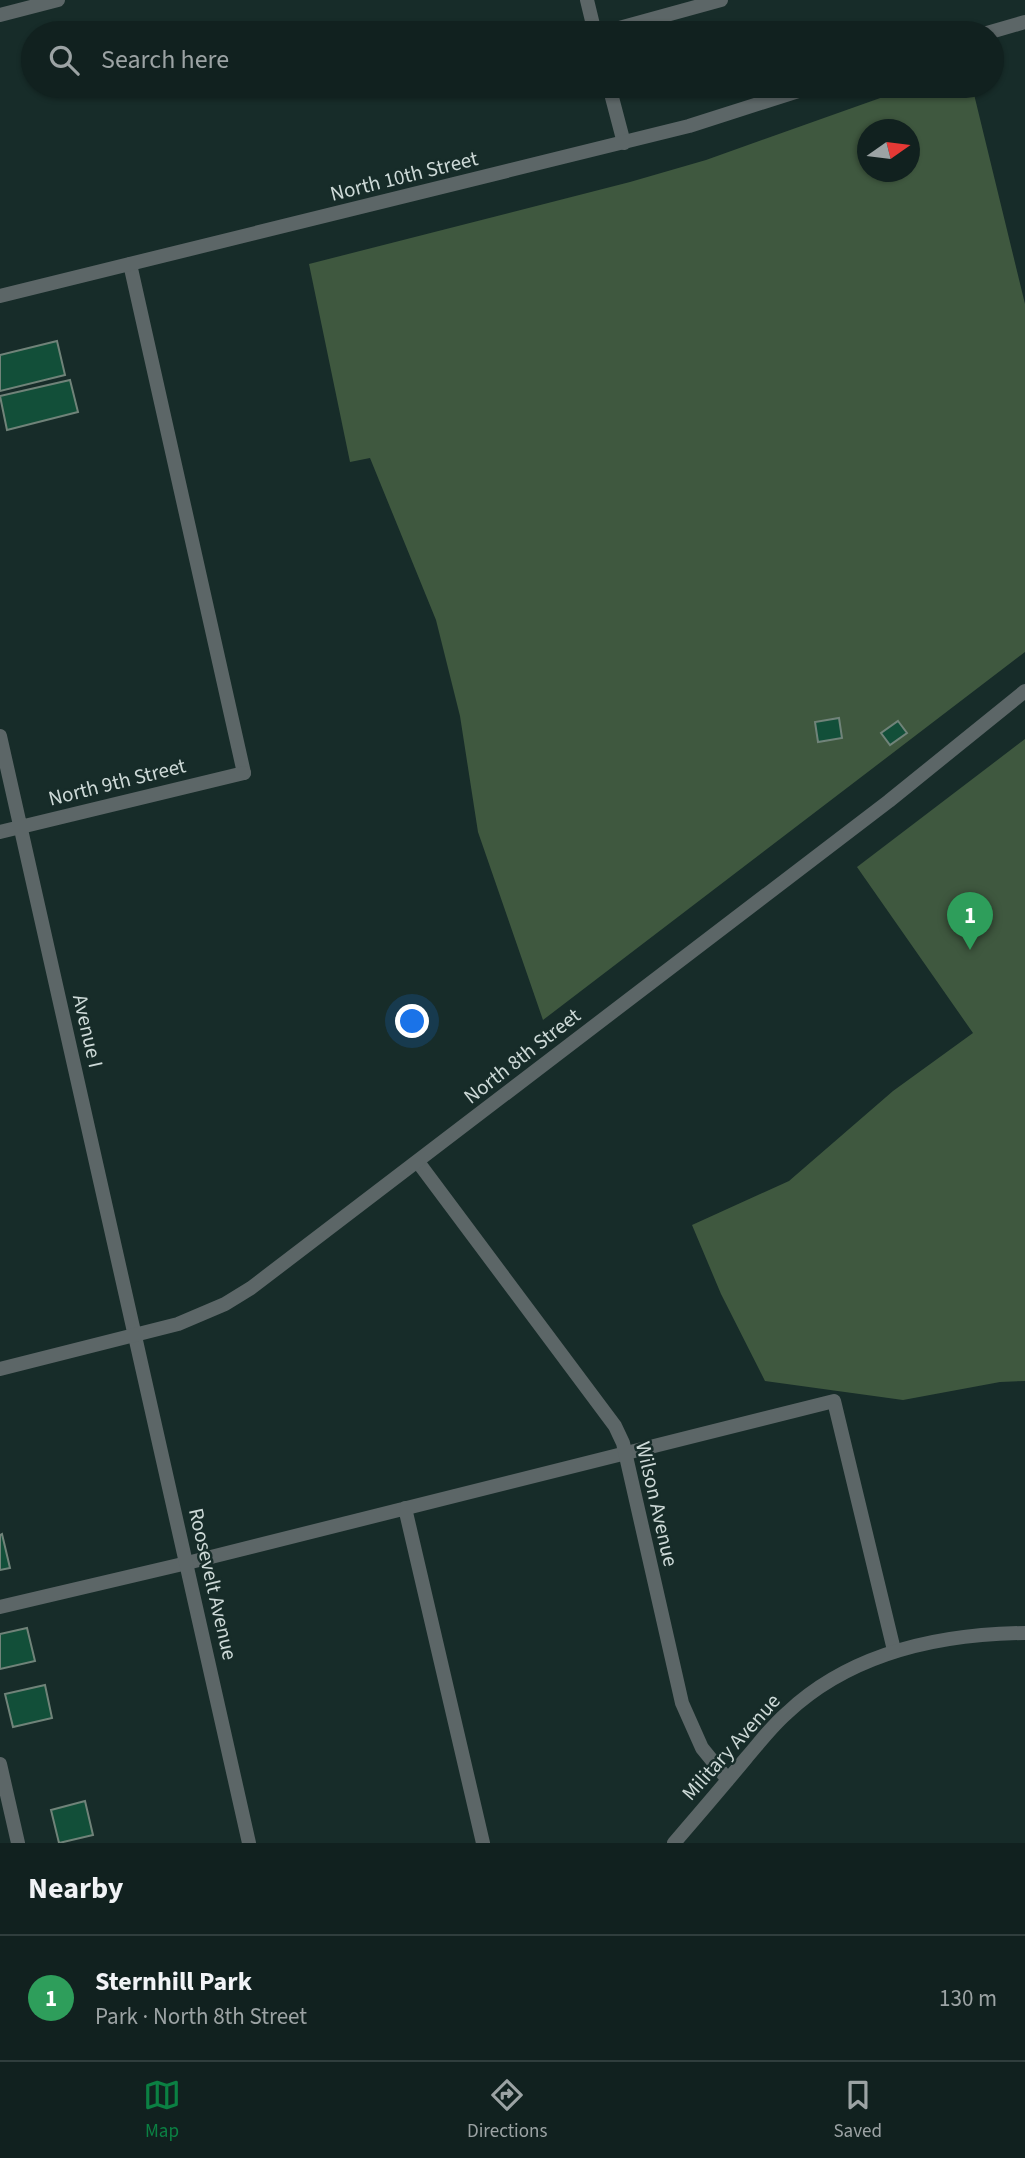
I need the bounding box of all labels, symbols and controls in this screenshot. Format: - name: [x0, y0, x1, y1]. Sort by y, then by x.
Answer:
- search box: [21, 21, 1004, 98]
- icon: search: [45, 41, 83, 79]
- text: Search here: [101, 41, 229, 78]
- north arrow: [857, 119, 920, 182]
- street label: North 10th Street: [327, 143, 481, 209]
- street label: North 9th Street: [45, 750, 189, 814]
- pin: 1: [947, 892, 993, 950]
- street label: Avenue I: [65, 991, 111, 1071]
- street label: North 8th Street: [457, 1001, 587, 1111]
- your location: [395, 1004, 429, 1038]
- street label: Wilson Avenue: [628, 1438, 686, 1570]
- street label: Roosevelt Avenue: [181, 1505, 245, 1663]
- street label: Military Avenue: [675, 1687, 787, 1807]
- text: Nearby: [28, 1867, 123, 1910]
- text: Sternhill Park: [95, 1963, 252, 2000]
- text: 1: [45, 1982, 57, 2015]
- text: 130 m: [939, 1982, 997, 2015]
- text: Park · North 8th Street: [95, 2000, 307, 2033]
- tab: Map: [143, 2076, 181, 2145]
- tab: Directions: [467, 2076, 547, 2145]
- tab: Saved: [833, 2076, 882, 2145]

